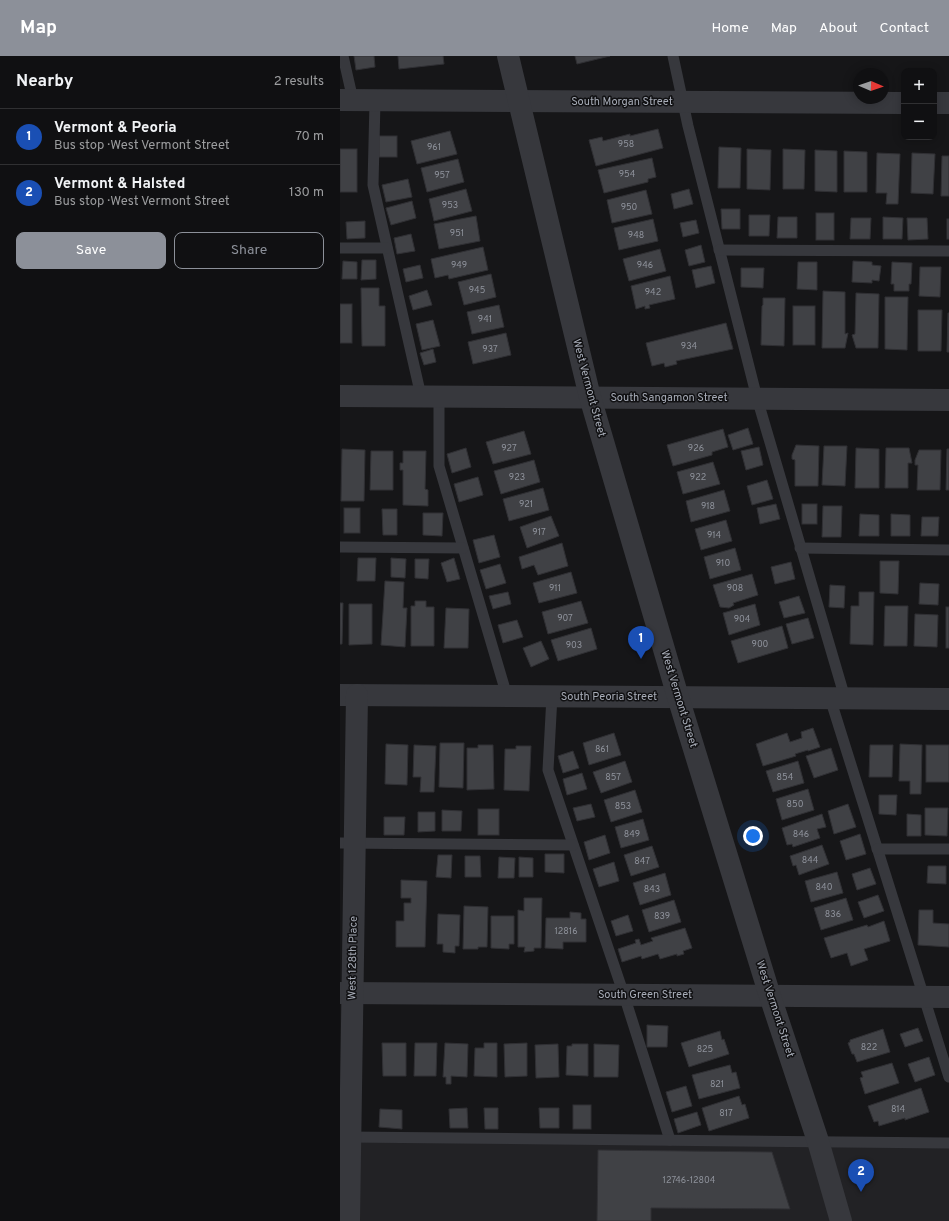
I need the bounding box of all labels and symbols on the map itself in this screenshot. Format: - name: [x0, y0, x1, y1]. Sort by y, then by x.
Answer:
- north arrow: [853, 68, 889, 104]
- street label: South Morgan Street: [571, 95, 673, 109]
- house number: 958: [618, 139, 634, 150]
- house number: 961: [427, 142, 441, 153]
- house number: 954: [619, 169, 636, 180]
- house number: 957: [434, 170, 450, 181]
- house number: 953: [442, 200, 458, 211]
- house number: 950: [621, 202, 638, 213]
- house number: 951: [450, 228, 464, 239]
- house number: 948: [628, 230, 644, 241]
- house number: 949: [451, 260, 467, 271]
- house number: 946: [637, 260, 653, 271]
- house number: 945: [469, 285, 485, 296]
- house number: 942: [645, 287, 661, 298]
- house number: 941: [478, 314, 492, 325]
- street label: West Vermont Street: [569, 337, 609, 439]
- house number: 934: [681, 341, 698, 352]
- house number: 937: [482, 344, 498, 355]
- street label: South Sangamon Street: [610, 391, 728, 405]
- house number: 927: [501, 443, 517, 454]
- house number: 926: [688, 443, 704, 454]
- house number: 923: [509, 472, 525, 483]
- house number: 922: [690, 472, 706, 483]
- house number: 921: [519, 499, 533, 510]
- house number: 918: [701, 501, 715, 512]
- house number: 917: [532, 527, 546, 538]
- house number: 914: [707, 530, 721, 541]
- house number: 910: [716, 558, 730, 569]
- house number: 911: [549, 583, 561, 594]
- house number: 908: [727, 583, 743, 594]
- house number: 907: [557, 613, 573, 624]
- house number: 904: [734, 614, 751, 625]
- pin: 1: [628, 626, 654, 659]
- house number: 900: [752, 639, 769, 650]
- house number: 903: [566, 640, 582, 651]
- street label: West Vermont Street: [658, 649, 700, 749]
- street label: South Peoria Street: [561, 690, 657, 704]
- house number: 861: [595, 744, 609, 755]
- house number: 857: [605, 772, 621, 783]
- house number: 854: [777, 772, 794, 783]
- house number: 850: [787, 799, 804, 810]
- house number: 853: [615, 801, 631, 812]
- your location: [743, 826, 763, 846]
- house number: 849: [624, 829, 640, 840]
- house number: 846: [793, 829, 809, 840]
- house number: 844: [802, 855, 819, 866]
- house number: 847: [634, 856, 650, 867]
- house number: 840: [816, 882, 833, 893]
- house number: 843: [644, 884, 660, 895]
- house number: 836: [825, 909, 841, 920]
- house number: 839: [654, 911, 670, 922]
- street label: West 128th Place: [345, 916, 361, 1000]
- house number: 12816: [554, 926, 578, 937]
- street label: West Vermont Street: [753, 959, 797, 1059]
- street label: South Green Street: [598, 988, 692, 1002]
- house number: 822: [861, 1042, 877, 1053]
- house number: 825: [697, 1044, 713, 1055]
- house number: 821: [710, 1079, 724, 1090]
- house number: 814: [891, 1104, 906, 1115]
- house number: 817: [719, 1108, 733, 1119]
- pin: 2: [848, 1159, 874, 1192]
- house number: 12746-12804: [663, 1175, 716, 1186]

